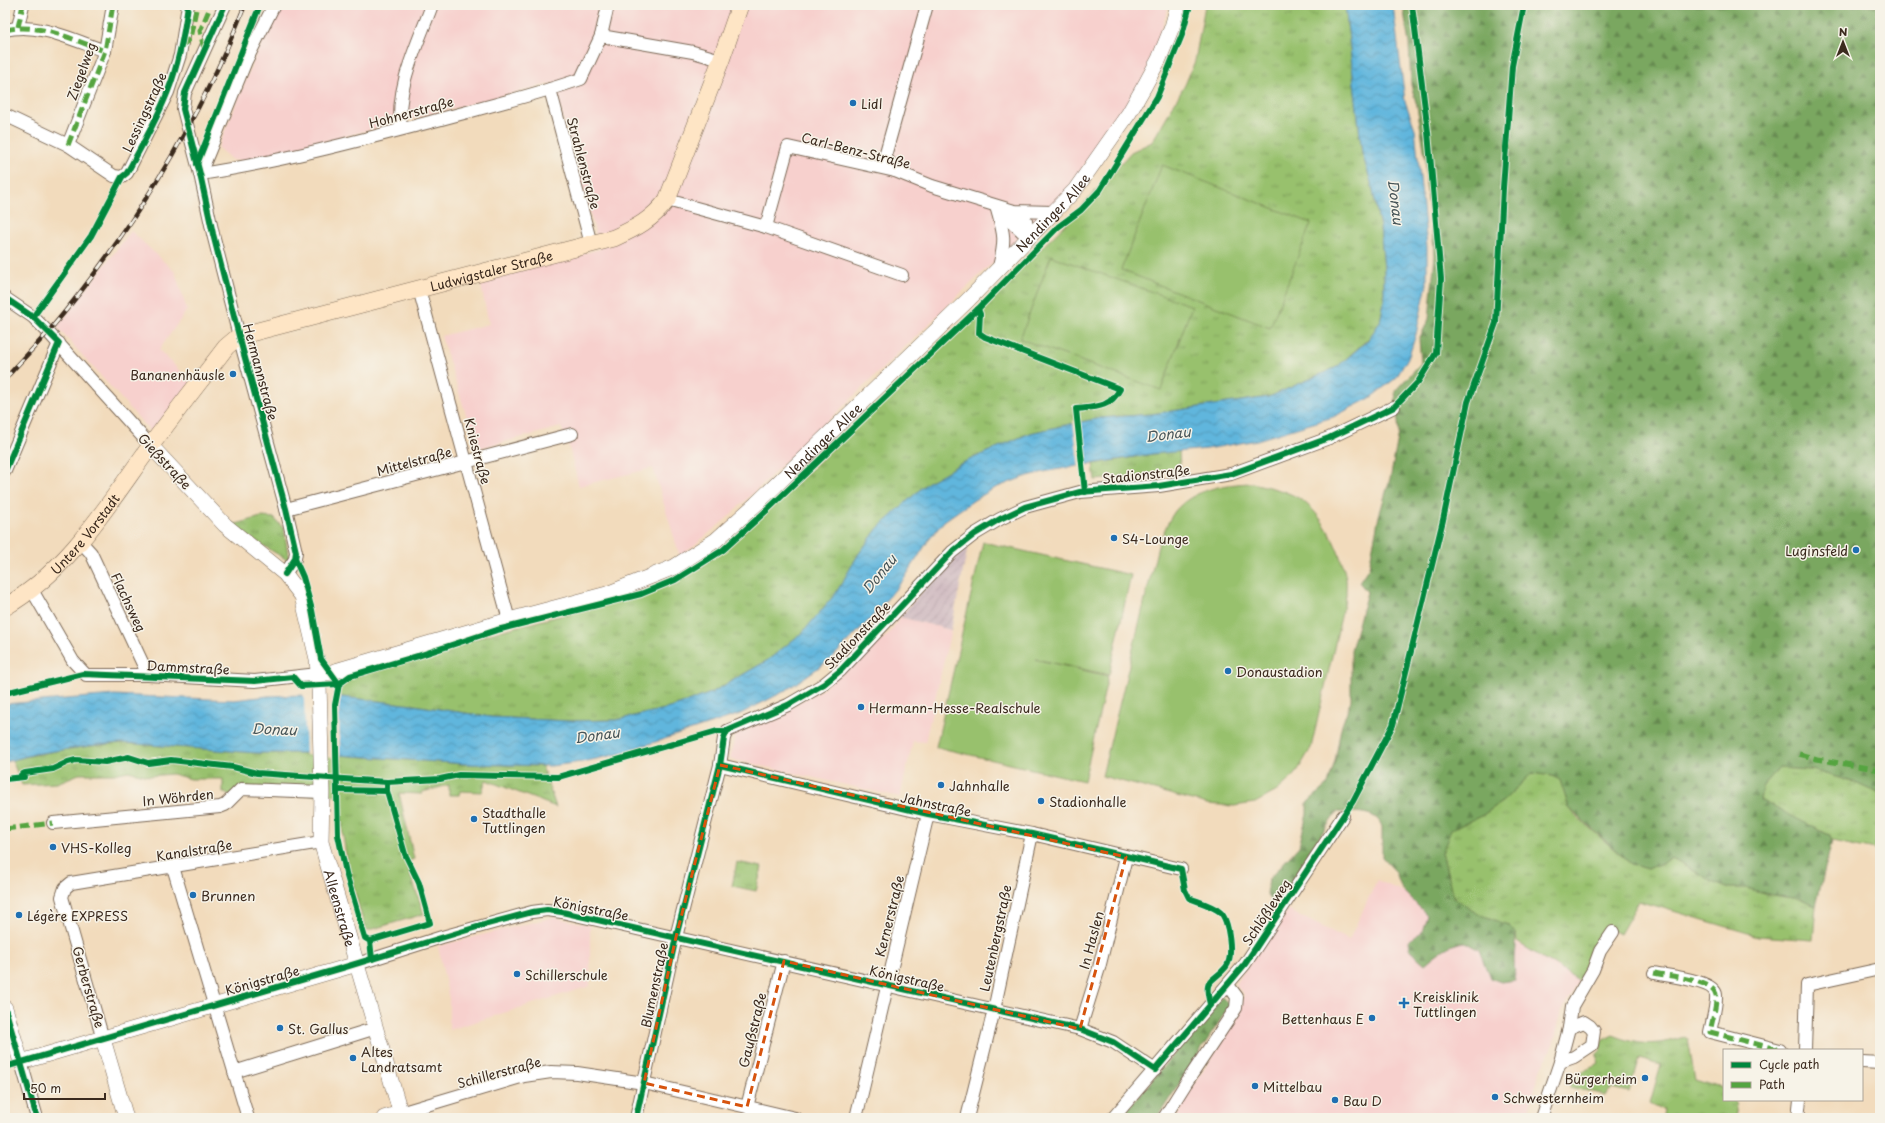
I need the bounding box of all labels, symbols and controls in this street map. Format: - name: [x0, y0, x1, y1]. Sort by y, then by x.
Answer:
- north arrow: [1823, 22, 1863, 62]
- text: N: [1839, 23, 1848, 40]
- street label: Ziegelweg: [62, 39, 100, 103]
- street label: Lessingstraße: [117, 69, 171, 155]
- street label: Hohnerstraße: [367, 92, 455, 132]
- place label: Lidl: [861, 94, 882, 113]
- marker: Lidl: [848, 98, 858, 108]
- street label: Strahlenstraße: [563, 115, 605, 211]
- street label: Carl-Benz-Straße: [799, 127, 913, 173]
- street label: Nendinger Allee: [1011, 169, 1094, 256]
- water label: Donau: [1383, 178, 1409, 227]
- street label: Ludwigstaler Straße: [428, 245, 555, 295]
- street label: Hermannstraße: [239, 321, 283, 423]
- place label: Bananenhäusle: [130, 365, 225, 384]
- marker: Bananenhäusle: [228, 369, 238, 379]
- street label: Nendinger Allee: [779, 398, 865, 482]
- street label: Kniestraße: [460, 416, 496, 486]
- water label: Donau: [1144, 421, 1193, 447]
- street label: Gießstraße: [134, 429, 196, 493]
- street label: Mittelstraße: [374, 442, 454, 480]
- street label: Stadionstraße: [1101, 460, 1191, 488]
- street label: Untere Vorstadt: [46, 489, 123, 578]
- place label: S4-Lounge: [1122, 529, 1189, 548]
- marker: S4-Lounge: [1109, 533, 1119, 543]
- place label: Luginsfeld: [1785, 541, 1848, 560]
- marker: Luginsfeld: [1851, 545, 1861, 555]
- water label: Donau: [857, 549, 902, 598]
- street label: Flachsweg: [107, 569, 151, 635]
- street label: Stadionstraße: [820, 597, 895, 673]
- street label: Dammstraße: [146, 655, 230, 679]
- place label: Donaustadion: [1236, 662, 1323, 681]
- marker: Donaustadion: [1223, 666, 1233, 676]
- place label: Hermann-Hesse-Realschule: [869, 698, 1041, 717]
- marker: Hermann-Hesse-Realschule: [856, 702, 866, 712]
- water label: Donau: [251, 718, 298, 740]
- water label: Donau: [573, 721, 622, 749]
- place label: Jahnhalle: [949, 776, 1010, 795]
- marker: Jahnhalle: [936, 780, 946, 790]
- street label: In Wöhrden: [141, 784, 215, 810]
- street label: Jahnstraße: [899, 787, 973, 821]
- place label: Stadionhalle: [1049, 792, 1127, 811]
- marker: Stadionhalle: [1036, 796, 1046, 806]
- place label: Stadthalle Tuttlingen: [482, 803, 546, 837]
- marker: Stadthalle Tuttlingen: [469, 814, 479, 824]
- street label: Kanalstraße: [155, 835, 233, 865]
- place label: VHS-Kolleg: [61, 838, 131, 857]
- marker: VHS-Kolleg: [48, 842, 58, 852]
- street label: Alleenstraße: [320, 867, 361, 949]
- street label: Kernerstraße: [870, 873, 908, 959]
- street label: Schlößleweg: [1237, 875, 1295, 949]
- street label: Leutenbergstraße: [974, 883, 1016, 993]
- place label: Brunnen: [201, 886, 255, 905]
- marker: Brunnen: [188, 890, 198, 900]
- street label: Königstraße: [552, 891, 630, 925]
- place label: Légère EXPRESS: [27, 906, 128, 925]
- street label: In Haslen: [1074, 909, 1108, 971]
- marker: Légère EXPRESS: [14, 910, 24, 920]
- street label: Blumenstraße: [636, 941, 672, 1029]
- street label: Gerberstraße: [68, 944, 110, 1030]
- street label: Königstraße: [223, 960, 301, 1000]
- street label: Königstraße: [868, 960, 946, 996]
- place label: Schillerschule: [525, 965, 608, 984]
- marker: Schillerschule: [512, 969, 522, 979]
- place label: Kreisklinik Tuttlingen: [1413, 987, 1479, 1021]
- street label: Gaußstraße: [734, 990, 771, 1069]
- marker: Kreisklinik Tuttlingen: [1398, 997, 1410, 1009]
- place label: Bettenhaus E: [1282, 1009, 1364, 1028]
- marker: Bettenhaus E: [1367, 1013, 1377, 1023]
- place label: St. Gallus: [288, 1019, 348, 1038]
- marker: St. Gallus: [275, 1023, 285, 1033]
- place label: Altes Landratsamt: [361, 1042, 442, 1076]
- legend: [1723, 1049, 1863, 1101]
- street label: Schillerstraße: [455, 1052, 543, 1092]
- marker: Altes Landratsamt: [348, 1053, 358, 1063]
- text: Cycle path: [1759, 1055, 1820, 1073]
- place label: Bürgerheim: [1565, 1069, 1637, 1088]
- marker: Bürgerheim: [1640, 1073, 1650, 1083]
- scale bar: [24, 1075, 105, 1101]
- text: Path: [1759, 1075, 1785, 1093]
- place label: Mittelbau: [1263, 1077, 1322, 1096]
- text: 50 m: [30, 1079, 61, 1097]
- marker: Mittelbau: [1250, 1081, 1260, 1091]
- place label: Schwesternheim: [1503, 1088, 1604, 1107]
- place label: Bau D: [1343, 1091, 1382, 1110]
- marker: Schwesternheim: [1490, 1092, 1500, 1102]
- marker: Bau D: [1330, 1095, 1340, 1105]

